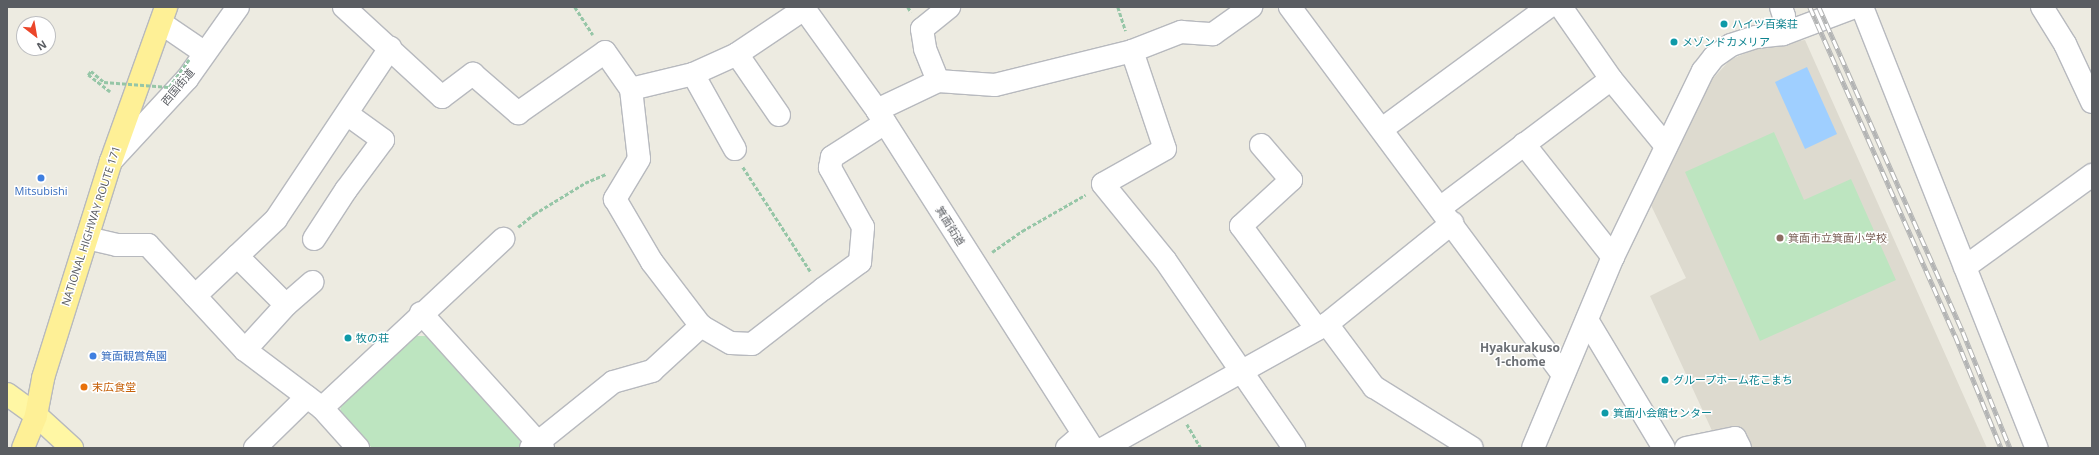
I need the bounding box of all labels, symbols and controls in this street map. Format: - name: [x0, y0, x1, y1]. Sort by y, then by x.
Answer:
- north arrow: [16, 16, 56, 56]
- place label: ハイツ百楽荘: [1732, 17, 1798, 31]
- marker: ハイツ百楽荘: [1719, 19, 1729, 29]
- place label: メゾンドカメリア: [1682, 35, 1770, 49]
- text: N: [34, 37, 50, 55]
- marker: メゾンドカメリア: [1669, 37, 1679, 47]
- street label: 西国街道: [159, 66, 197, 108]
- street label: NATIONAL HIGHWAY ROUTE 171: [59, 144, 123, 308]
- marker: Mitsubishi: [36, 173, 46, 183]
- place label: Mitsubishi: [15, 184, 67, 198]
- street label: 箕面街道: [933, 204, 967, 248]
- place label: 箕面市立箕面小学校: [1788, 231, 1887, 245]
- marker: 箕面市立箕面小学校: [1775, 233, 1785, 243]
- place label: 牧の荘: [356, 331, 389, 345]
- marker: 牧の荘: [343, 333, 353, 343]
- district label: Hyakurakuso 1-chome: [1480, 341, 1560, 369]
- place label: 箕面観賞魚園: [101, 349, 167, 363]
- marker: 箕面観賞魚園: [88, 351, 98, 361]
- place label: グループホーム花こまち: [1673, 373, 1794, 387]
- marker: グループホーム花こまち: [1660, 375, 1670, 385]
- place label: 末広食堂: [92, 380, 136, 394]
- marker: 末広食堂: [79, 382, 89, 392]
- place label: 箕面小会館センター: [1613, 406, 1712, 420]
- marker: 箕面小会館センター: [1600, 408, 1610, 418]

